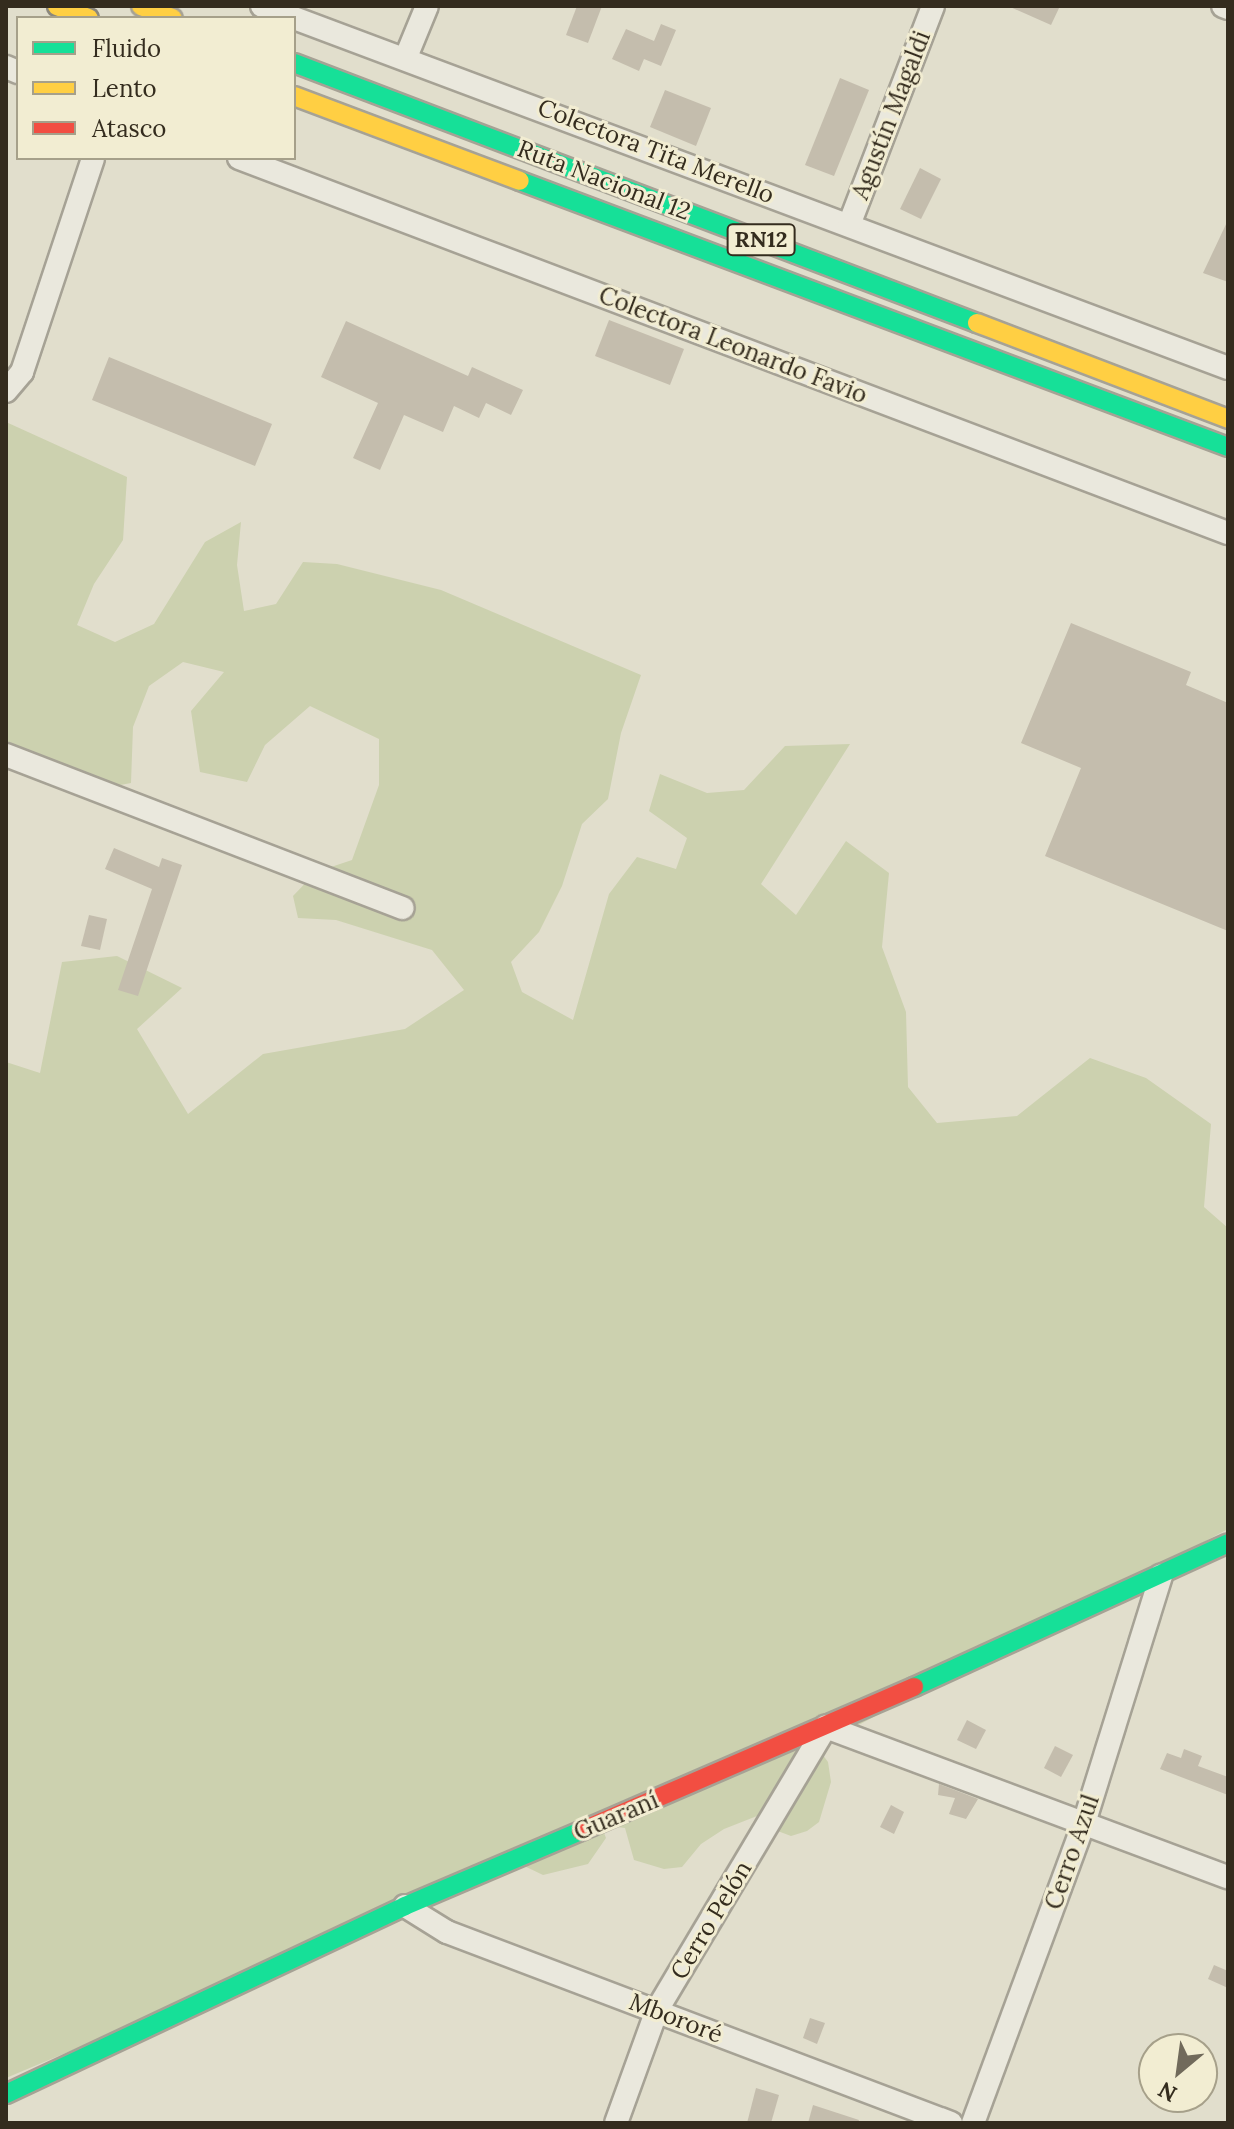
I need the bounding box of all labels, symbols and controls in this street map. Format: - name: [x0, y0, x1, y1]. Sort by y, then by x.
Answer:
- legend: [16, 16, 296, 160]
- street label: Agustín Magaldi: [846, 27, 936, 203]
- text: Fluido: [92, 33, 161, 64]
- text: Lento: [92, 73, 157, 104]
- street label: Colectora Tita Merello: [534, 93, 778, 209]
- text: Atasco: [92, 113, 166, 144]
- street label: Ruta Nacional 12: [513, 134, 695, 226]
- road number: RN12: [725, 222, 797, 258]
- street label: Colectora Leonardo Favio: [595, 280, 871, 410]
- street label: Guaraní: [569, 1785, 663, 1847]
- street label: Cerro Azul: [1039, 1791, 1105, 1913]
- street label: Cerro Pelón: [664, 1855, 758, 1985]
- street label: Mbororé: [625, 1987, 727, 2049]
- north arrow: [1138, 2033, 1218, 2113]
- text: N: [1153, 2076, 1182, 2109]

